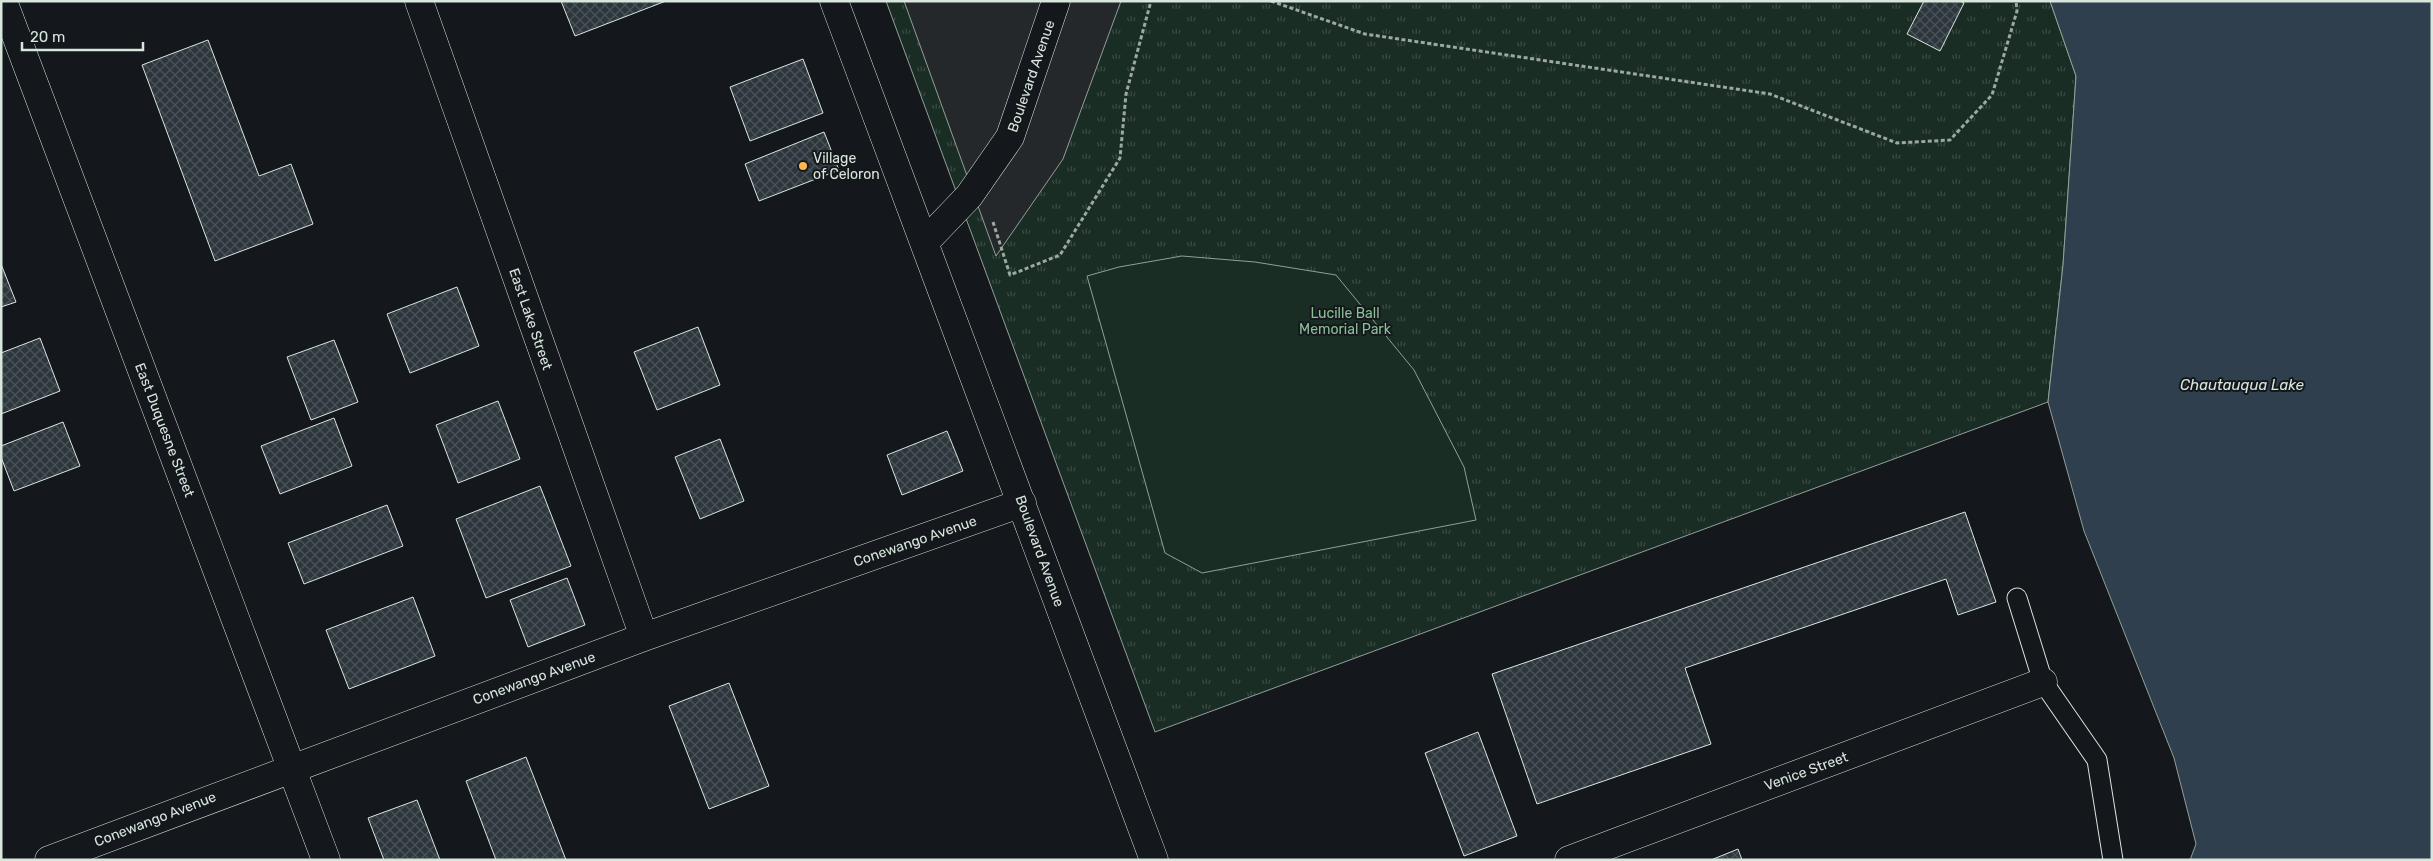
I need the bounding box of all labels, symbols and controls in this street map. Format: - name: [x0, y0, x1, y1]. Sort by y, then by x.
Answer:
- street label: Boulevard Avenue: [1004, 18, 1059, 135]
- scale bar: [22, 20, 144, 52]
- text: 20 m: [30, 28, 65, 46]
- place label: Village of Celoron: [813, 150, 880, 183]
- marker: Village of Celoron: [797, 160, 809, 172]
- street label: East Lake Street: [505, 266, 556, 373]
- park label: Lucille Ball Memorial Park: [1299, 305, 1392, 338]
- street label: East Duquesne Street: [131, 361, 198, 500]
- water label: Chautauqua Lake: [2180, 376, 2305, 394]
- street label: Boulevard Avenue: [1011, 493, 1068, 609]
- street label: Conewango Avenue: [851, 512, 979, 571]
- street label: Conewango Avenue: [471, 648, 598, 709]
- street label: Venice Street: [1762, 748, 1851, 794]
- street label: Conewango Avenue: [92, 788, 219, 851]

